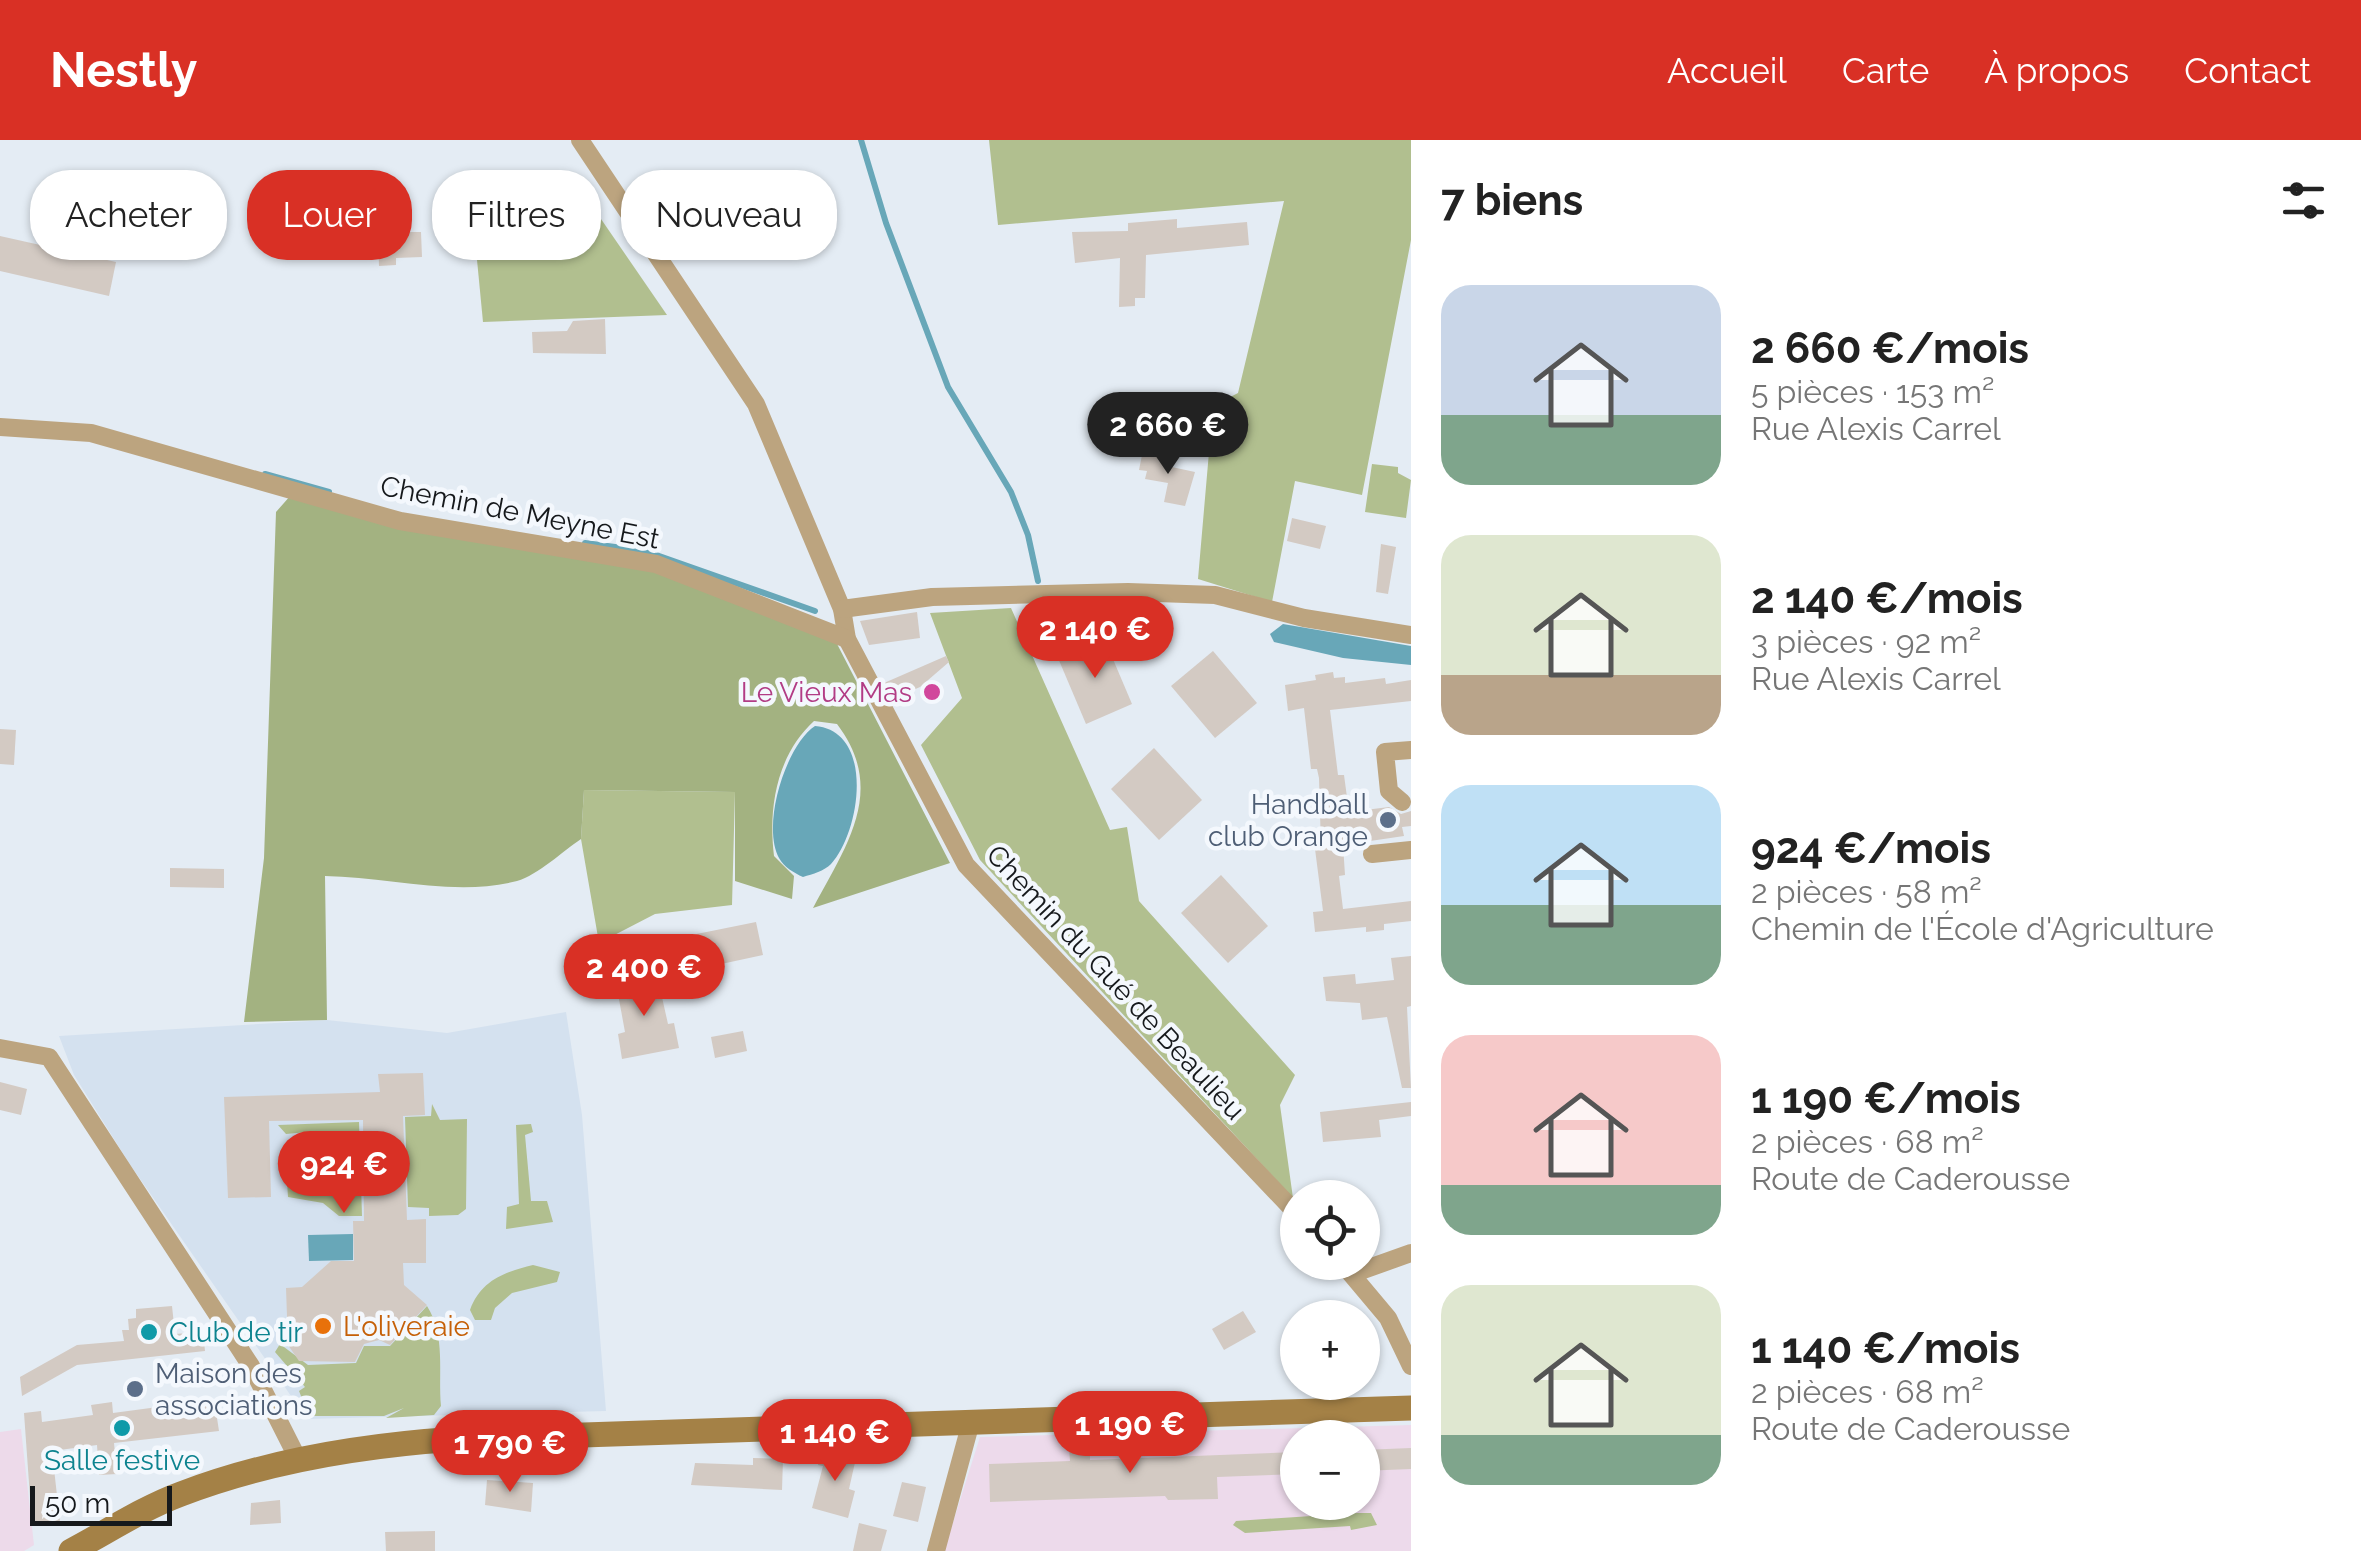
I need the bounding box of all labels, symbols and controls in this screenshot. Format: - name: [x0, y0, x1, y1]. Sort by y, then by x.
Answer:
- text: Nestly: [50, 42, 197, 98]
- text: Accueil: [1667, 50, 1787, 91]
- text: Carte: [1842, 50, 1929, 91]
- text: À propos: [1984, 50, 2129, 91]
- text: Contact: [2184, 50, 2311, 91]
- chip: Acheter: [30, 170, 227, 260]
- chip: Louer: [247, 170, 412, 260]
- chip: Filtres: [432, 170, 601, 260]
- chip: Nouveau: [621, 170, 837, 260]
- icon: filters: [2276, 173, 2331, 228]
- text: 7 biens: [1441, 176, 1583, 225]
- text: 2 660 €/mois: [1751, 324, 2029, 373]
- icon: home: [1521, 325, 1641, 445]
- text: 5 pièces · 153 m²: [1751, 373, 1994, 410]
- pin: 2 660 €: [1076, 392, 1260, 477]
- text: 2 660 €: [1109, 406, 1227, 443]
- text: Rue Alexis Carrel: [1751, 410, 2001, 447]
- street label: Chemin de Meyne Est: [378, 469, 663, 556]
- text: 2 140 €/mois: [1751, 574, 2023, 623]
- icon: home: [1521, 575, 1641, 695]
- pin: 2 140 €: [1003, 596, 1187, 681]
- text: 2 140 €: [1039, 610, 1151, 647]
- text: 3 pièces · 92 m²: [1751, 623, 1981, 660]
- text: Rue Alexis Carrel: [1751, 660, 2001, 697]
- place label: Le Vieux Mas: [741, 676, 912, 709]
- marker: Le Vieux Mas: [921, 681, 943, 703]
- place label: Handball club Orange: [1208, 788, 1368, 853]
- marker: Handball club Orange: [1377, 809, 1399, 831]
- text: 924 €/mois: [1751, 824, 1991, 873]
- icon: home: [1521, 825, 1641, 945]
- street label: Chemin du Gué de Beaulieu: [980, 838, 1252, 1127]
- text: 2 pièces · 58 m²: [1751, 873, 1982, 910]
- text: Chemin de l'École d'Agriculture: [1751, 910, 2214, 947]
- pin: 2 400 €: [552, 934, 736, 1019]
- text: 2 400 €: [586, 948, 702, 985]
- text: 1 190 €/mois: [1751, 1074, 2021, 1123]
- icon: home: [1521, 1075, 1641, 1195]
- text: 2 pièces · 68 m²: [1751, 1123, 1984, 1160]
- pin: 924 €: [274, 1131, 414, 1216]
- text: 924 €: [300, 1145, 388, 1182]
- text: Route de Caderousse: [1751, 1160, 2070, 1197]
- map controls: [1280, 1180, 1380, 1520]
- button: locate: [1280, 1180, 1380, 1280]
- button: +: [1280, 1300, 1380, 1400]
- place label: L'oliveraie: [343, 1310, 470, 1343]
- marker: L'oliveraie: [312, 1315, 334, 1337]
- place label: Club de tir: [169, 1316, 303, 1349]
- marker: Club de tir: [138, 1321, 160, 1343]
- text: 1 140 €/mois: [1751, 1324, 2020, 1373]
- icon: home: [1521, 1325, 1641, 1445]
- place label: Maison des associations: [155, 1357, 313, 1422]
- text: 2 pièces · 68 m²: [1751, 1373, 1984, 1410]
- marker: Maison des associations: [124, 1378, 146, 1400]
- pin: 1 190 €: [1038, 1391, 1222, 1476]
- pin: 1 140 €: [743, 1399, 927, 1484]
- text: 1 190 €: [1074, 1405, 1186, 1442]
- pin: 1 790 €: [418, 1410, 602, 1495]
- text: Route de Caderousse: [1751, 1410, 2070, 1447]
- text: 1 140 €: [780, 1413, 890, 1450]
- marker: Salle festive: [111, 1417, 133, 1439]
- button: −: [1280, 1420, 1380, 1520]
- text: 1 790 €: [453, 1424, 567, 1461]
- place label: Salle festive: [44, 1444, 200, 1477]
- scale bar: [30, 1481, 172, 1526]
- text: 50 m: [45, 1487, 110, 1520]

